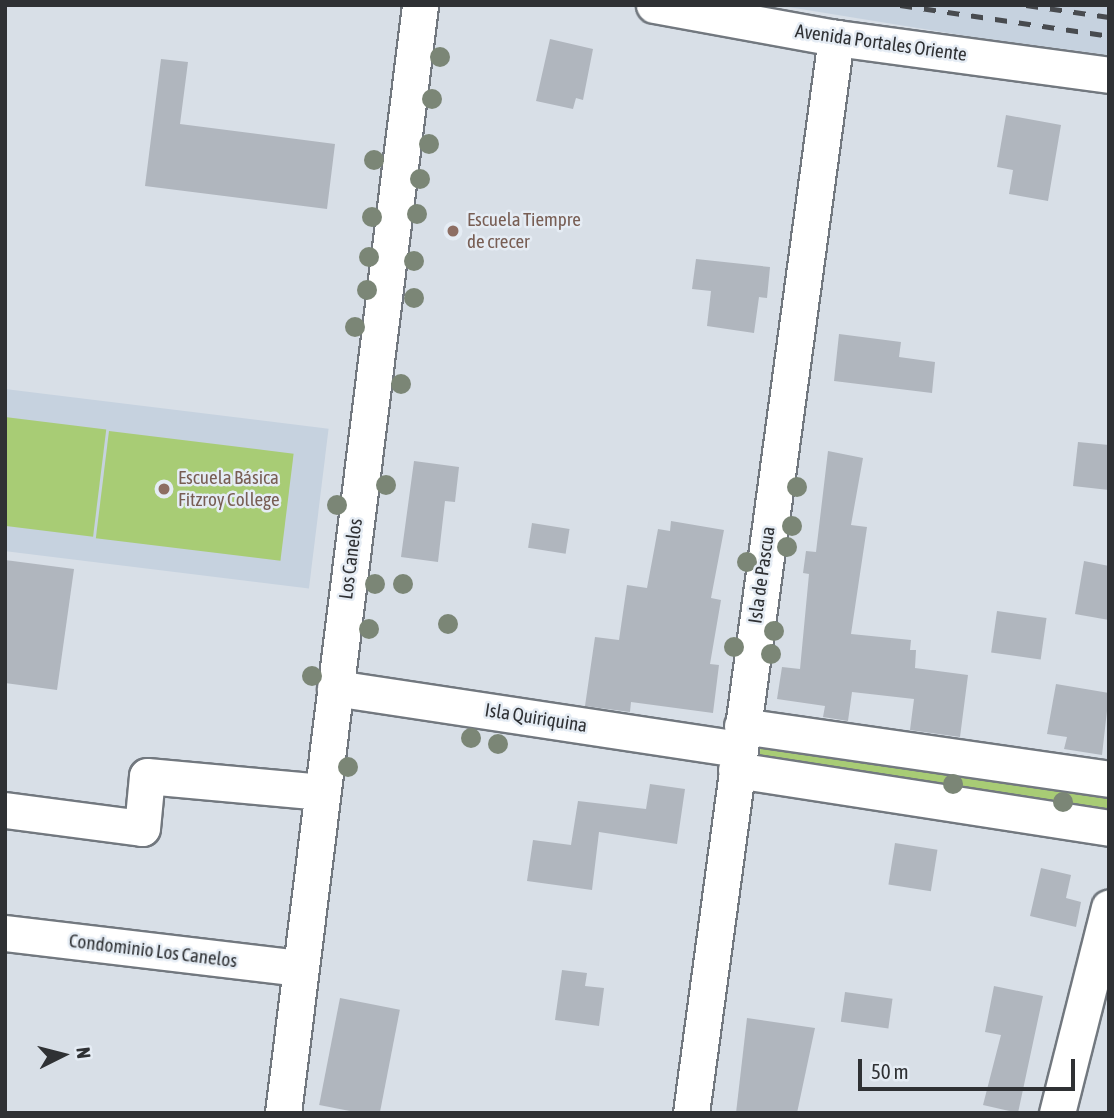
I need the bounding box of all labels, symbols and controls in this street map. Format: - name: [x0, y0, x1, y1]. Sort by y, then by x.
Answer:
- street label: Avenida Portales Oriente: [794, 20, 968, 66]
- place label: Escuela Tiempre de crecer: [467, 209, 581, 253]
- marker: Escuela Tiempre de crecer: [445, 223, 461, 239]
- place label: Escuela Básica Fitzroy College: [178, 467, 280, 511]
- marker: Escuela Básica Fitzroy College: [156, 481, 172, 497]
- street label: Los Canelos: [335, 517, 367, 601]
- street label: Isla de Pascua: [744, 525, 780, 625]
- street label: Isla Quiriquina: [483, 699, 589, 737]
- street label: Condominio Los Canelos: [68, 929, 238, 973]
- north arrow: [28, 1020, 98, 1090]
- scale bar: [862, 1044, 1079, 1088]
- text: N: [72, 1046, 95, 1060]
- text: 50 m: [871, 1059, 909, 1083]

